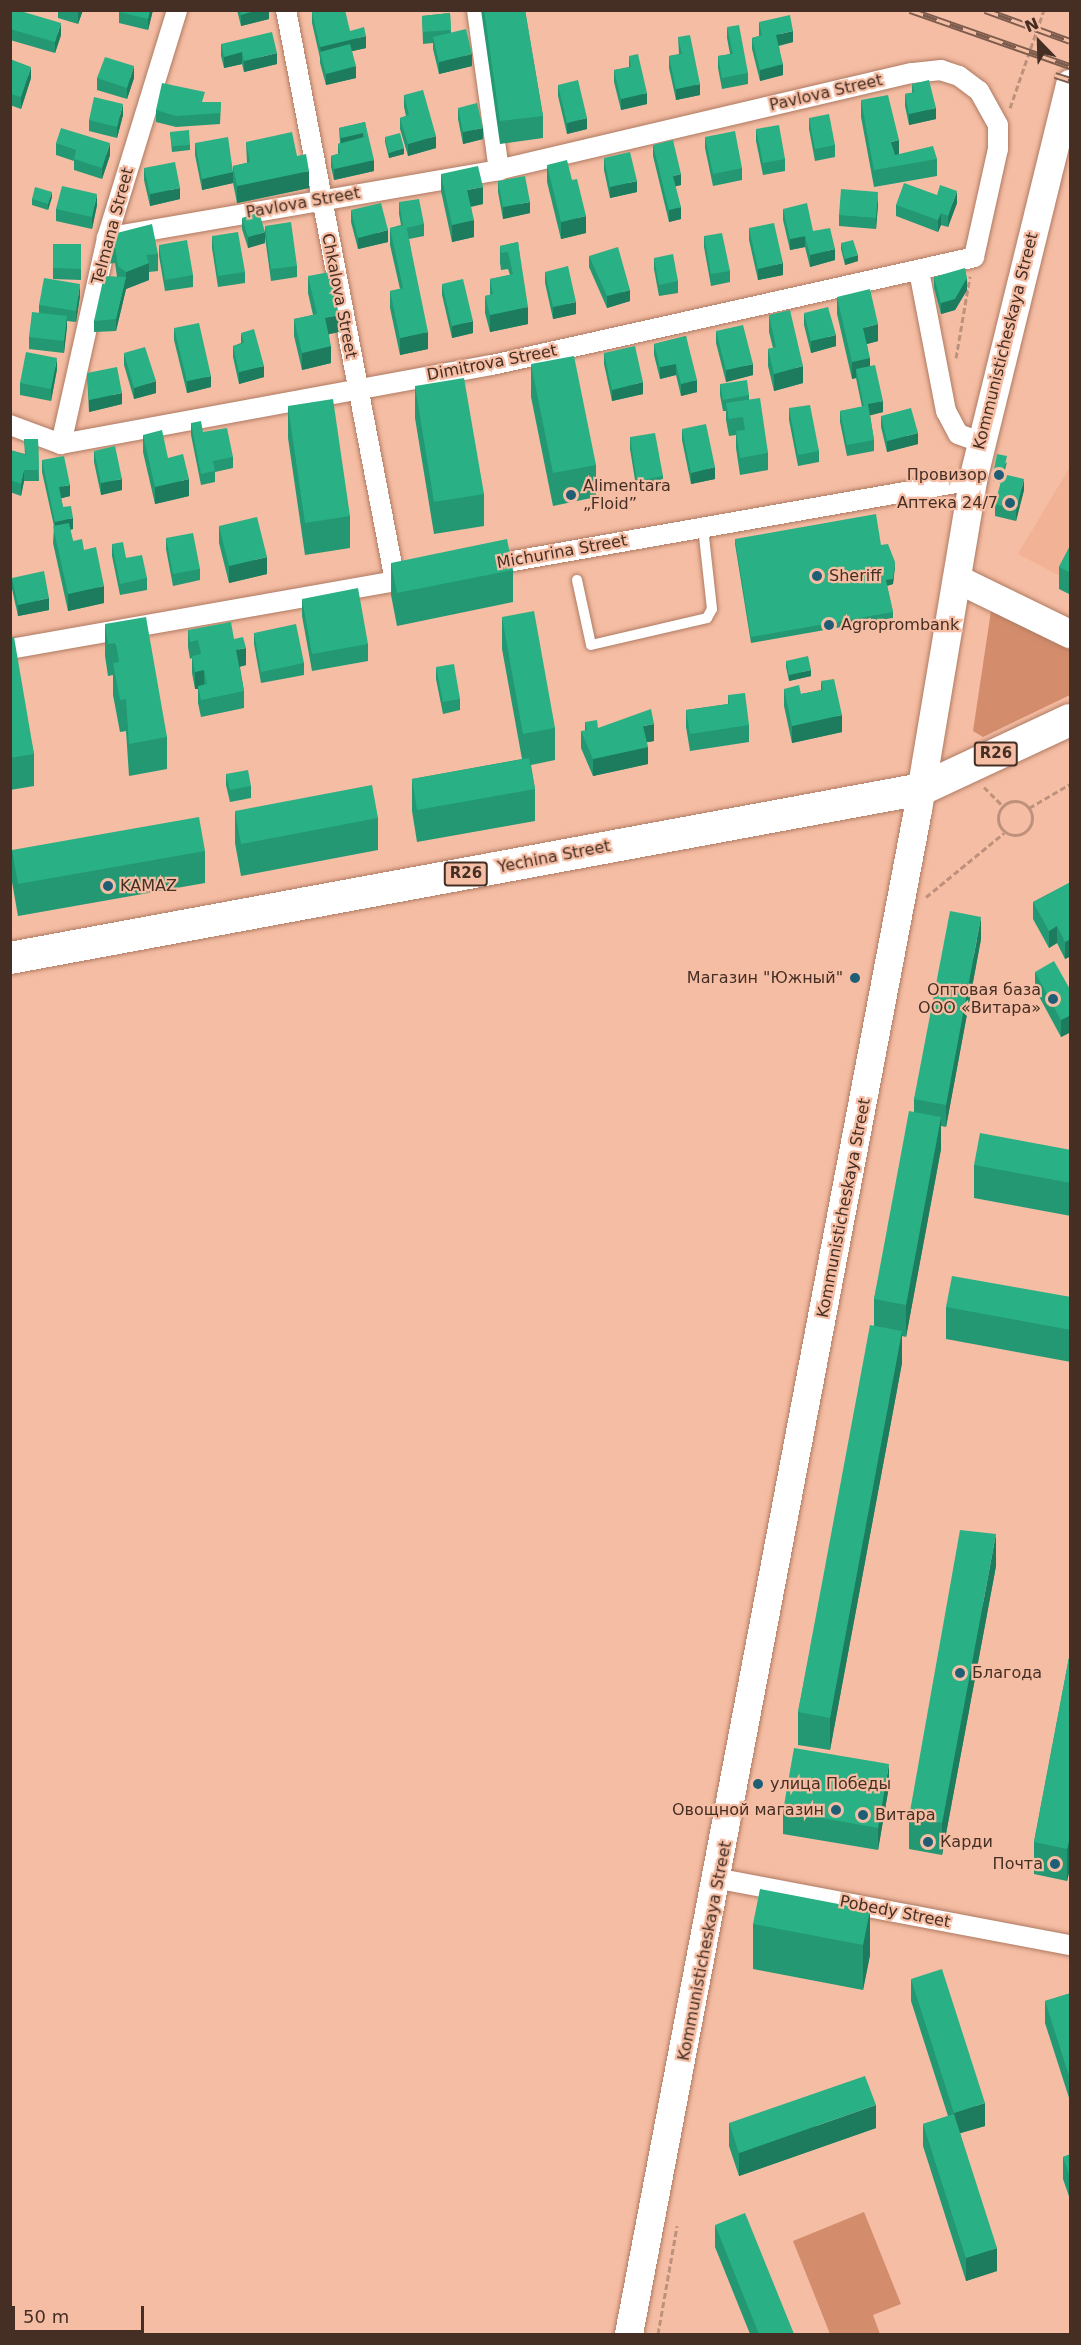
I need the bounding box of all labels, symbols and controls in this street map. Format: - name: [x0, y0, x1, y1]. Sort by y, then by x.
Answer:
- north arrow: [1009, 12, 1069, 72]
- text: N: [1022, 14, 1042, 36]
- street label: Pavlova Street: [768, 71, 884, 115]
- street label: Telmana Street: [88, 165, 138, 287]
- street label: Pavlova Street: [245, 184, 361, 222]
- street label: Kommunisticheskaya Street: [970, 230, 1042, 452]
- street label: Chkalova Street: [317, 232, 361, 360]
- street label: Dimitrova Street: [425, 341, 559, 385]
- place label: Провизор: [907, 465, 987, 485]
- marker: Провизор: [992, 468, 1006, 482]
- place label: Alimentara „Floid”: [583, 476, 671, 514]
- marker: Alimentara „Floid”: [564, 488, 578, 502]
- place label: Аптека 24/7: [897, 493, 998, 513]
- marker: Аптека 24/7: [1003, 496, 1017, 510]
- street label: Michurina Street: [495, 531, 629, 573]
- place label: Sheriff: [829, 566, 881, 586]
- marker: Sheriff: [810, 569, 824, 583]
- place label: Agroprombank: [841, 615, 959, 635]
- marker: Agroprombank: [822, 618, 836, 632]
- road number: R26: [974, 742, 1018, 766]
- street label: Yechina Street: [496, 837, 612, 877]
- road number: R26: [444, 862, 488, 886]
- place label: KAMAZ: [120, 876, 177, 896]
- marker: KAMAZ: [101, 879, 115, 893]
- place label: Магазин "Южный": [687, 968, 843, 988]
- marker: Магазин "Южный": [848, 971, 862, 985]
- place label: Оптовая база ООО «Витара»: [918, 980, 1041, 1018]
- marker: Оптовая база ООО «Витара»: [1046, 992, 1060, 1006]
- street label: Kommunisticheskaya Street: [813, 1097, 875, 1319]
- place label: Благода: [972, 1663, 1042, 1683]
- marker: Благода: [953, 1666, 967, 1680]
- place label: улица Победы: [770, 1774, 891, 1794]
- marker: улица Победы: [751, 1777, 765, 1791]
- place label: Овощной магазин: [672, 1800, 824, 1820]
- marker: Овощной магазин: [829, 1803, 843, 1817]
- place label: Витара: [875, 1805, 935, 1825]
- marker: Витара: [856, 1808, 870, 1822]
- place label: Карди: [940, 1832, 993, 1852]
- marker: Карди: [921, 1835, 935, 1849]
- street label: Kommunisticheskaya Street: [674, 1840, 736, 2062]
- place label: Почта: [993, 1854, 1043, 1874]
- marker: Почта: [1048, 1857, 1062, 1871]
- street label: Pobedy Street: [838, 1892, 952, 1932]
- scale bar: [15, 2294, 147, 2332]
- text: 50 m: [23, 2306, 69, 2327]

